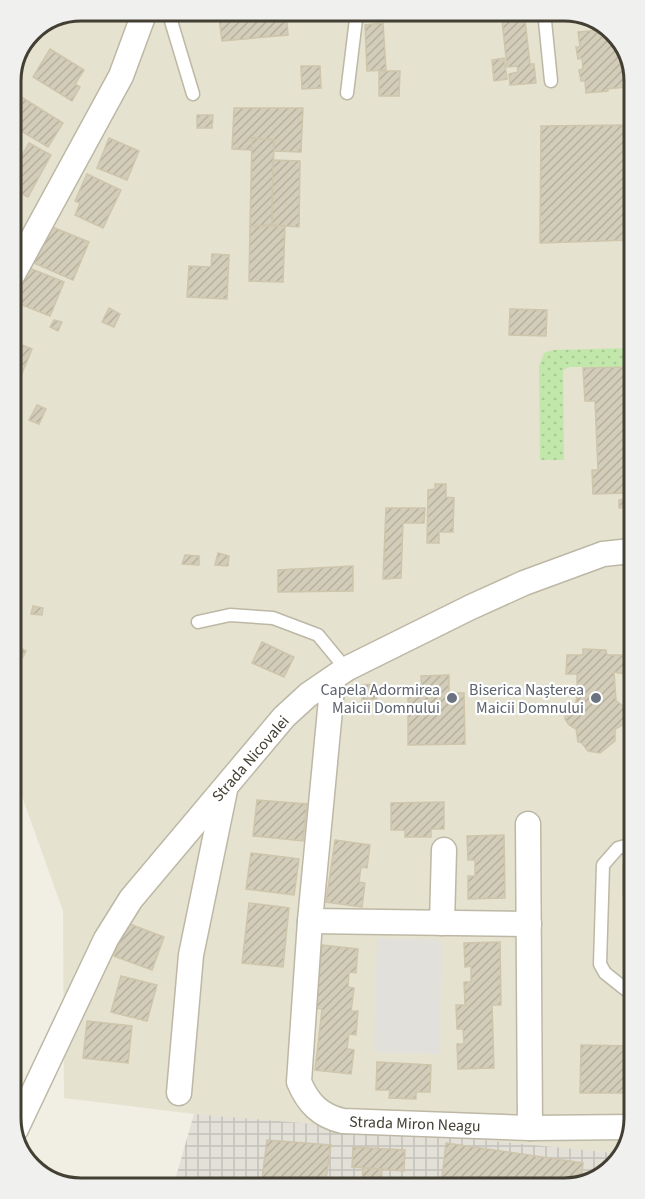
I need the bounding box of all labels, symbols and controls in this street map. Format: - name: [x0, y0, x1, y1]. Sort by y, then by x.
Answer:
- place label: Capela Adormirea Maicii Domnului: [320, 679, 440, 719]
- place label: Biserica Nașterea Maicii Domnului: [469, 679, 584, 719]
- marker: Capela Adormirea Maicii Domnului: [445, 691, 459, 705]
- marker: Biserica Nașterea Maicii Domnului: [589, 691, 603, 705]
- street label: Strada Nicovalei: [207, 711, 294, 807]
- street label: Strada Miron Neagu: [349, 1111, 481, 1137]

